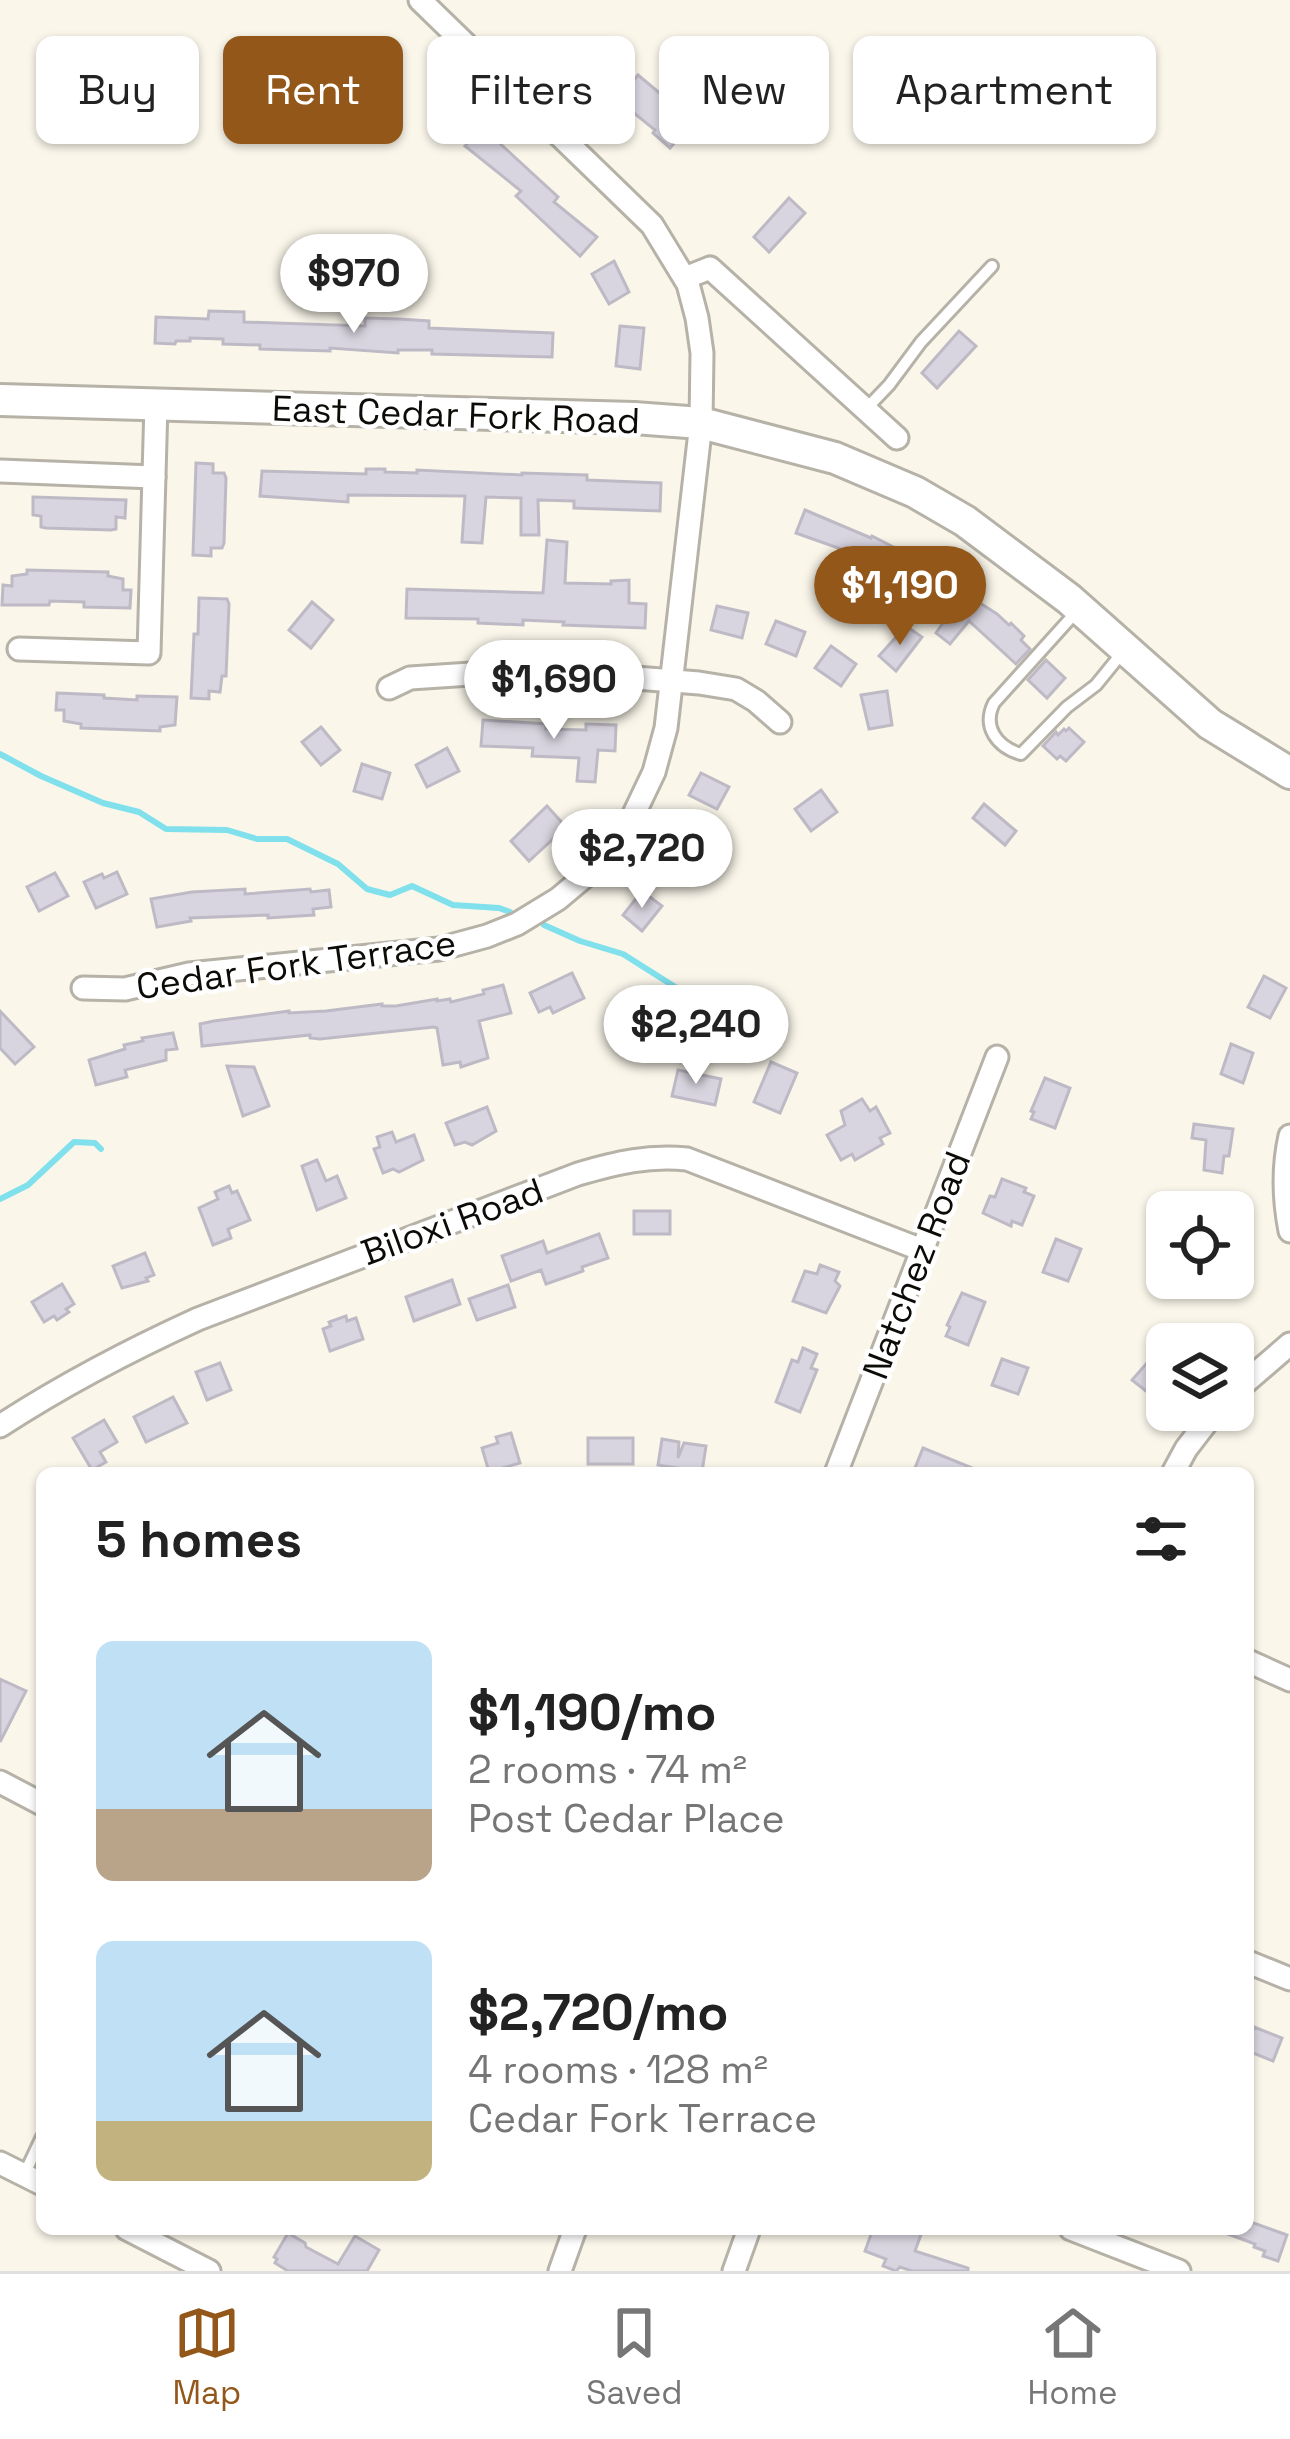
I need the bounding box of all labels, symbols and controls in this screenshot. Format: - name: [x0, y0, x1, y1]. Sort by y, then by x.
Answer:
- chip: Buy: [36, 36, 199, 144]
- chip: Rent: [223, 36, 403, 144]
- chip: Filters: [427, 36, 635, 144]
- chip: New: [659, 36, 829, 144]
- chip: Apartment: [853, 36, 1156, 144]
- pin: $970: [283, 234, 425, 336]
- text: $970: [307, 248, 401, 297]
- street label: East Cedar Fork Road: [271, 386, 641, 444]
- pin: $1,190: [802, 546, 998, 648]
- text: $1,190: [841, 560, 959, 609]
- pin: $1,690: [456, 640, 652, 742]
- text: $1,690: [491, 654, 617, 703]
- pin: $2,720: [544, 809, 740, 911]
- text: $2,720: [579, 823, 705, 872]
- street label: Cedar Fork Terrace: [133, 920, 459, 1010]
- pin: $2,240: [598, 985, 794, 1087]
- text: $2,240: [631, 999, 761, 1048]
- street label: Natchez Road: [852, 1145, 981, 1386]
- street label: Biloxi Road: [355, 1168, 550, 1276]
- map controls: [1146, 1191, 1254, 1431]
- button: locate: [1146, 1191, 1254, 1299]
- button: layers: [1146, 1323, 1254, 1431]
- icon: filters: [1128, 1506, 1194, 1572]
- text: 5 homes: [96, 1507, 302, 1572]
- text: $1,190/mo: [468, 1680, 716, 1745]
- icon: home: [192, 1689, 336, 1833]
- text: 2 rooms · 74 m²: [468, 1745, 747, 1794]
- text: Post Cedar Place: [468, 1794, 785, 1843]
- text: $2,720/mo: [468, 1980, 728, 2045]
- icon: home: [192, 1989, 336, 2133]
- text: 4 rooms · 128 m²: [468, 2045, 768, 2094]
- text: Cedar Fork Terrace: [468, 2094, 817, 2143]
- tab: Map: [173, 2300, 241, 2414]
- tab: Saved: [586, 2300, 683, 2414]
- tab: Home: [1028, 2300, 1117, 2414]

